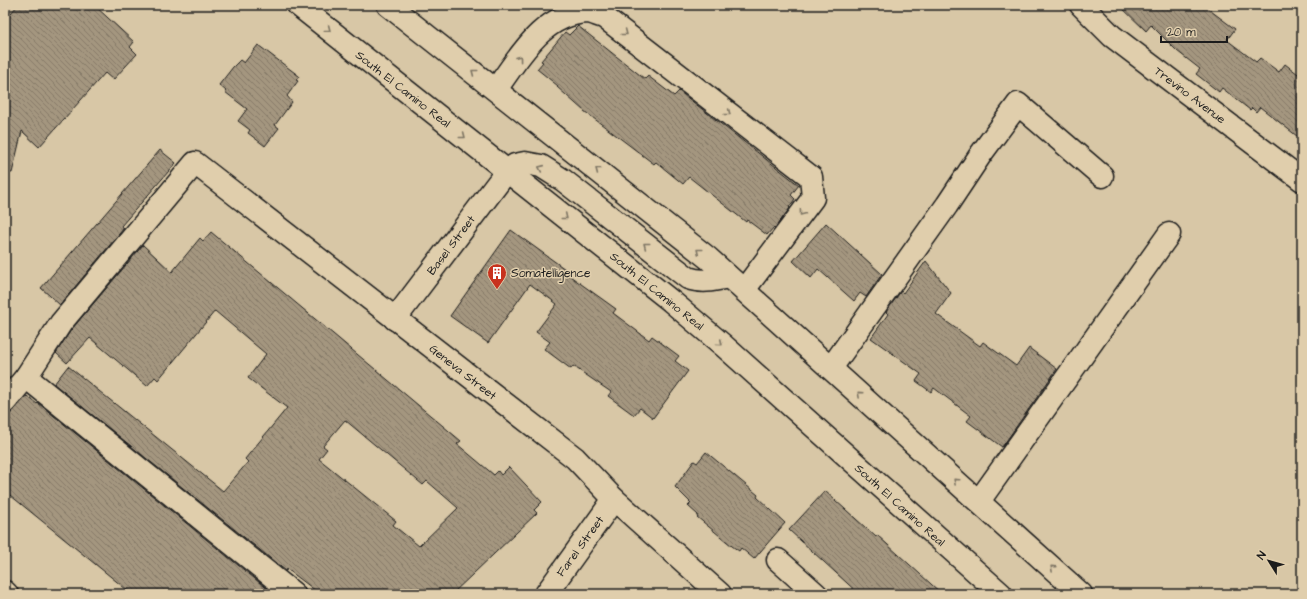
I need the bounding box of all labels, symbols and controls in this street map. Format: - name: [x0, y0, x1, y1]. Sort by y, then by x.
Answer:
- scale bar: [1161, 18, 1227, 44]
- text: 20 m: [1167, 24, 1196, 41]
- one-way arrow: [324, 25, 331, 32]
- one-way arrow: [621, 29, 628, 36]
- street label: South El Camino Real: [352, 47, 454, 132]
- one-way arrow: [514, 55, 522, 62]
- street label: Trevino Avenue: [1151, 63, 1229, 128]
- one-way arrow: [471, 70, 478, 77]
- one-way arrow: [724, 108, 731, 115]
- one-way arrow: [459, 132, 466, 139]
- one-way arrow: [538, 165, 546, 173]
- one-way arrow: [595, 167, 602, 174]
- one-way arrow: [800, 208, 807, 215]
- street label: Basel Street: [423, 212, 480, 279]
- one-way arrow: [560, 212, 567, 219]
- one-way arrow: [643, 242, 650, 249]
- street label: South El Camino Real: [606, 248, 707, 335]
- one-way arrow: [697, 248, 704, 255]
- building icon: Somatelligence: [486, 262, 508, 290]
- place label: Somatelligence: [511, 265, 591, 283]
- one-way arrow: [716, 338, 723, 345]
- street label: Geneva Street: [425, 341, 500, 404]
- one-way arrow: [857, 391, 864, 398]
- street label: South El Camino Real: [851, 460, 949, 551]
- one-way arrow: [953, 478, 961, 485]
- street label: Farel Street: [553, 512, 608, 580]
- north arrow: [1249, 541, 1289, 581]
- text: N: [1253, 548, 1270, 563]
- one-way arrow: [1050, 566, 1057, 573]

